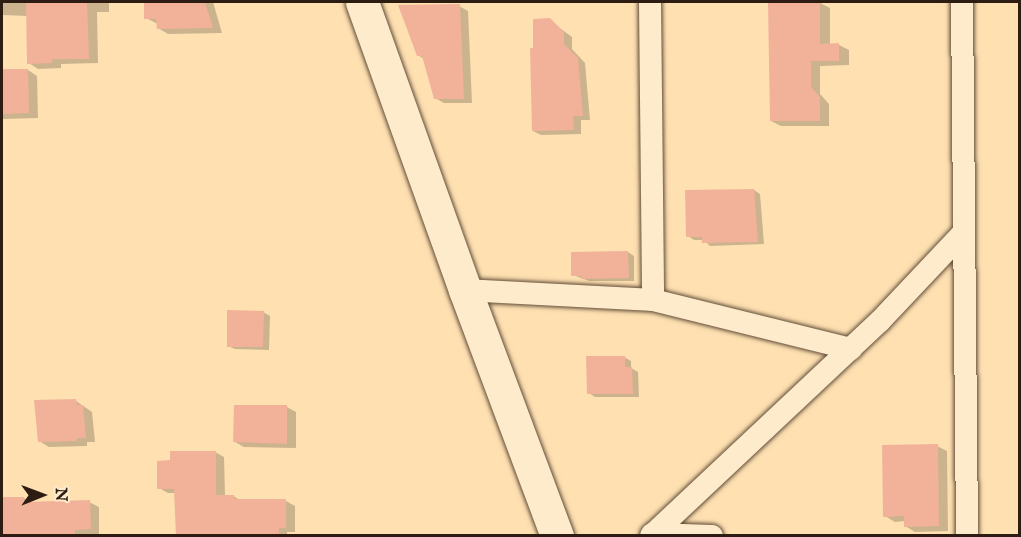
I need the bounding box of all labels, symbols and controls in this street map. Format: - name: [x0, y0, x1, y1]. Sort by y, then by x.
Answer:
- north arrow: [12, 465, 72, 525]
- text: N: [50, 488, 70, 502]

